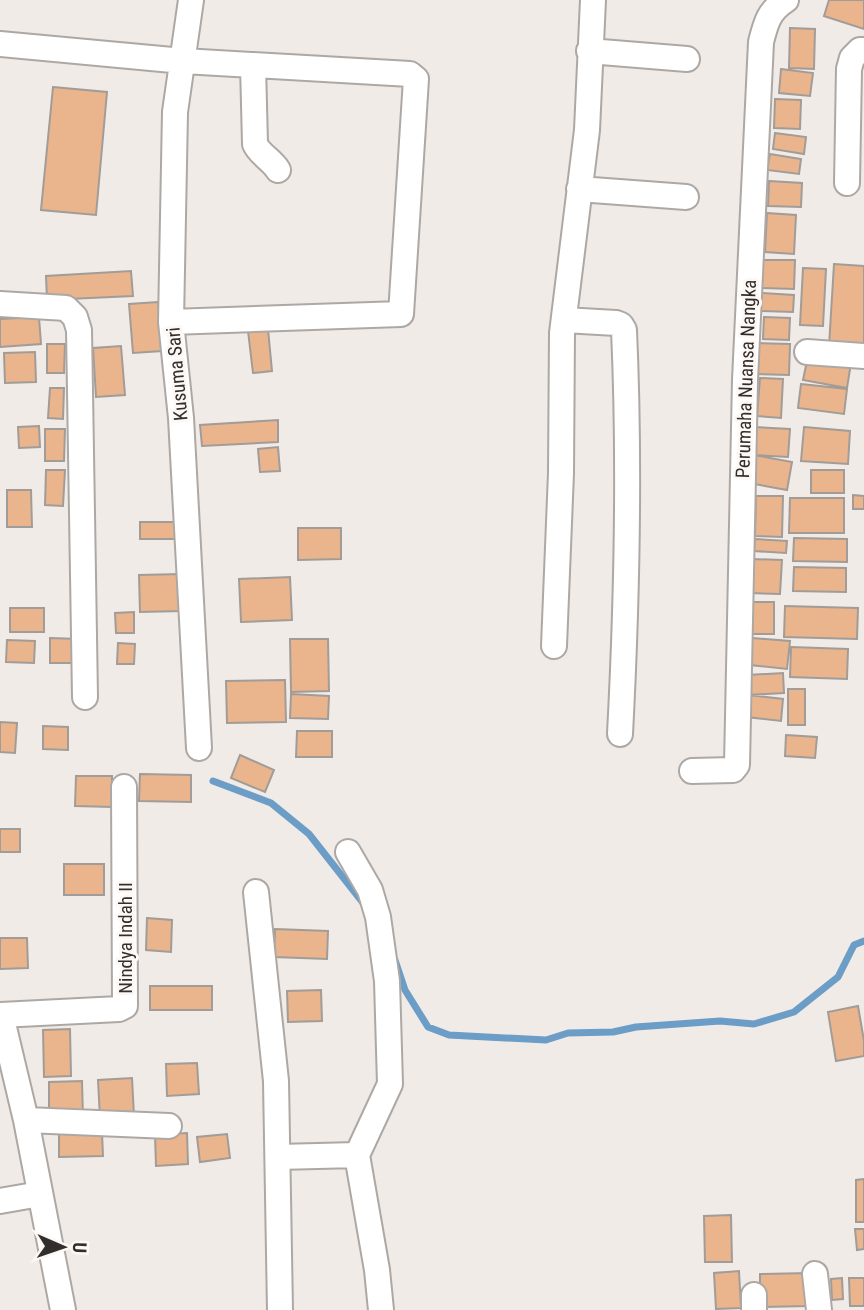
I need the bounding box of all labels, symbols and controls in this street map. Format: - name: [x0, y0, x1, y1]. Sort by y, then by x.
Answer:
- street label: Perumaha Nuansa Nangka: [731, 279, 761, 479]
- street label: Kusuma Sari: [161, 326, 193, 422]
- street label: Nindya Indah II: [114, 882, 137, 994]
- north arrow: [28, 1212, 98, 1282]
- text: U: [68, 1242, 91, 1253]

